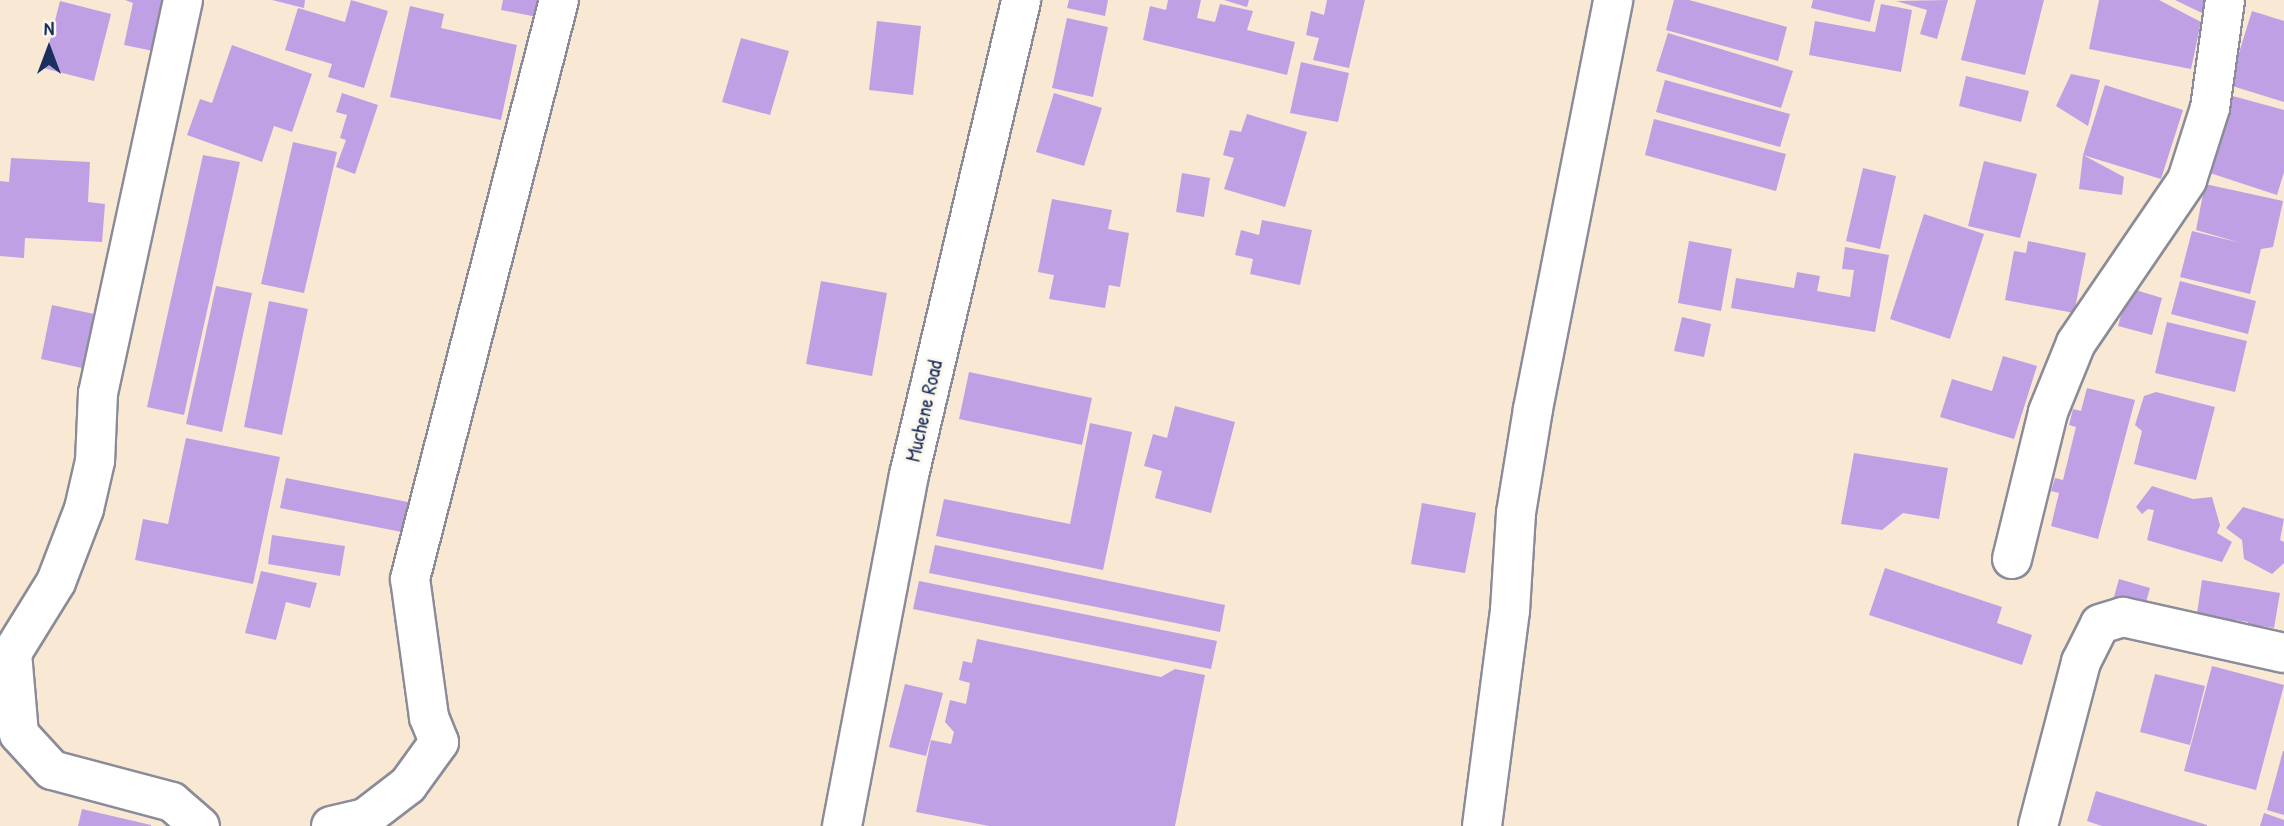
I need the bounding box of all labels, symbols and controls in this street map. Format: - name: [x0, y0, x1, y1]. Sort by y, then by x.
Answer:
- north arrow: [14, 14, 84, 84]
- text: N: [44, 15, 54, 41]
- street label: Muchene Road: [900, 358, 948, 464]

